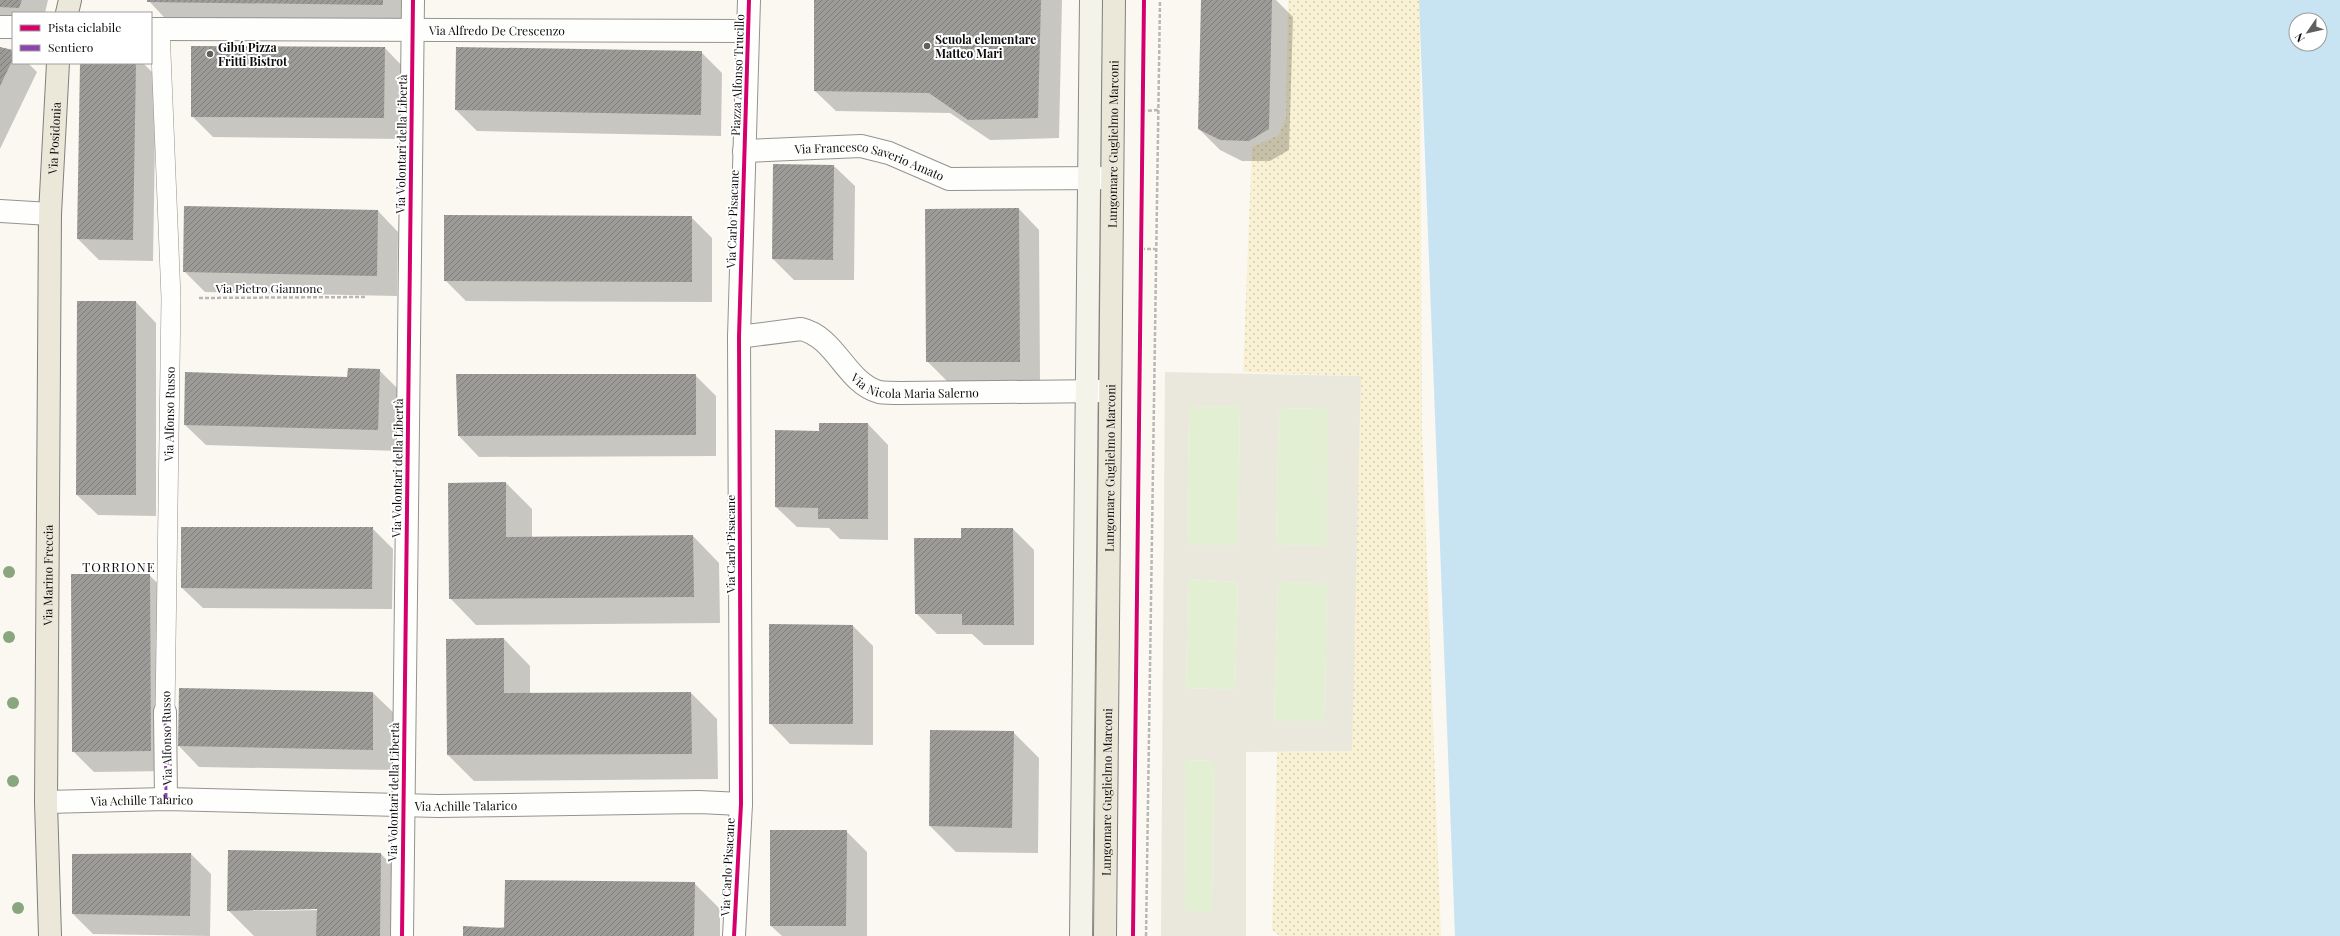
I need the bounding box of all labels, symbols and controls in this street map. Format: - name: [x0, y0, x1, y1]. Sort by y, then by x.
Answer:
- legend: [12, 12, 152, 64]
- north arrow: [2288, 12, 2328, 52]
- street label: Piazza Alfonso Trucillo: [727, 13, 747, 136]
- text: Pista ciclabile: [48, 19, 121, 35]
- street label: Via Alfredo De Crescenzo: [428, 22, 565, 38]
- text: N: [2291, 30, 2308, 45]
- place label: Scuola elementare Matteo Mari: [935, 31, 1036, 61]
- text: Sentiero: [48, 39, 94, 55]
- place label: Gibú Pizza Fritti Bistrot: [218, 39, 288, 69]
- marker: Scuola elementare Matteo Mari: [922, 41, 932, 51]
- marker: Gibú Pizza Fritti Bistrot: [205, 49, 215, 59]
- street label: Lungomare Guglielmo Marconi: [1104, 60, 1121, 228]
- street label: Via Volontari della Libertà: [392, 74, 410, 215]
- street label: Via Posidonia: [44, 102, 64, 176]
- street label: Via Francesco Saverio Amato: [793, 138, 947, 184]
- street label: Via Carlo Pisacane: [722, 169, 742, 270]
- street label: Via Pietro Giannone: [214, 280, 323, 296]
- street label: Via Alfonso Russo: [160, 366, 178, 462]
- street label: Via Nicola Maria Salerno: [847, 369, 979, 401]
- street label: Lungomare Guglielmo Marconi: [1101, 384, 1118, 552]
- street label: Via Volontari della Libertà: [388, 398, 406, 539]
- street label: Via Carlo Pisacane: [722, 495, 738, 594]
- street label: Via Marino Freccia: [39, 525, 56, 627]
- district label: TORRIONE: [82, 558, 156, 575]
- street label: Via Alfonso Russo: [157, 690, 175, 786]
- street label: Lungomare Guglielmo Marconi: [1098, 708, 1115, 876]
- street label: Via Volontari della Libertà: [384, 722, 402, 863]
- street label: Via Achille Talarico: [89, 791, 194, 809]
- street label: Via Achille Talarico: [413, 797, 518, 814]
- street label: Via Carlo Pisacane: [716, 817, 738, 918]

